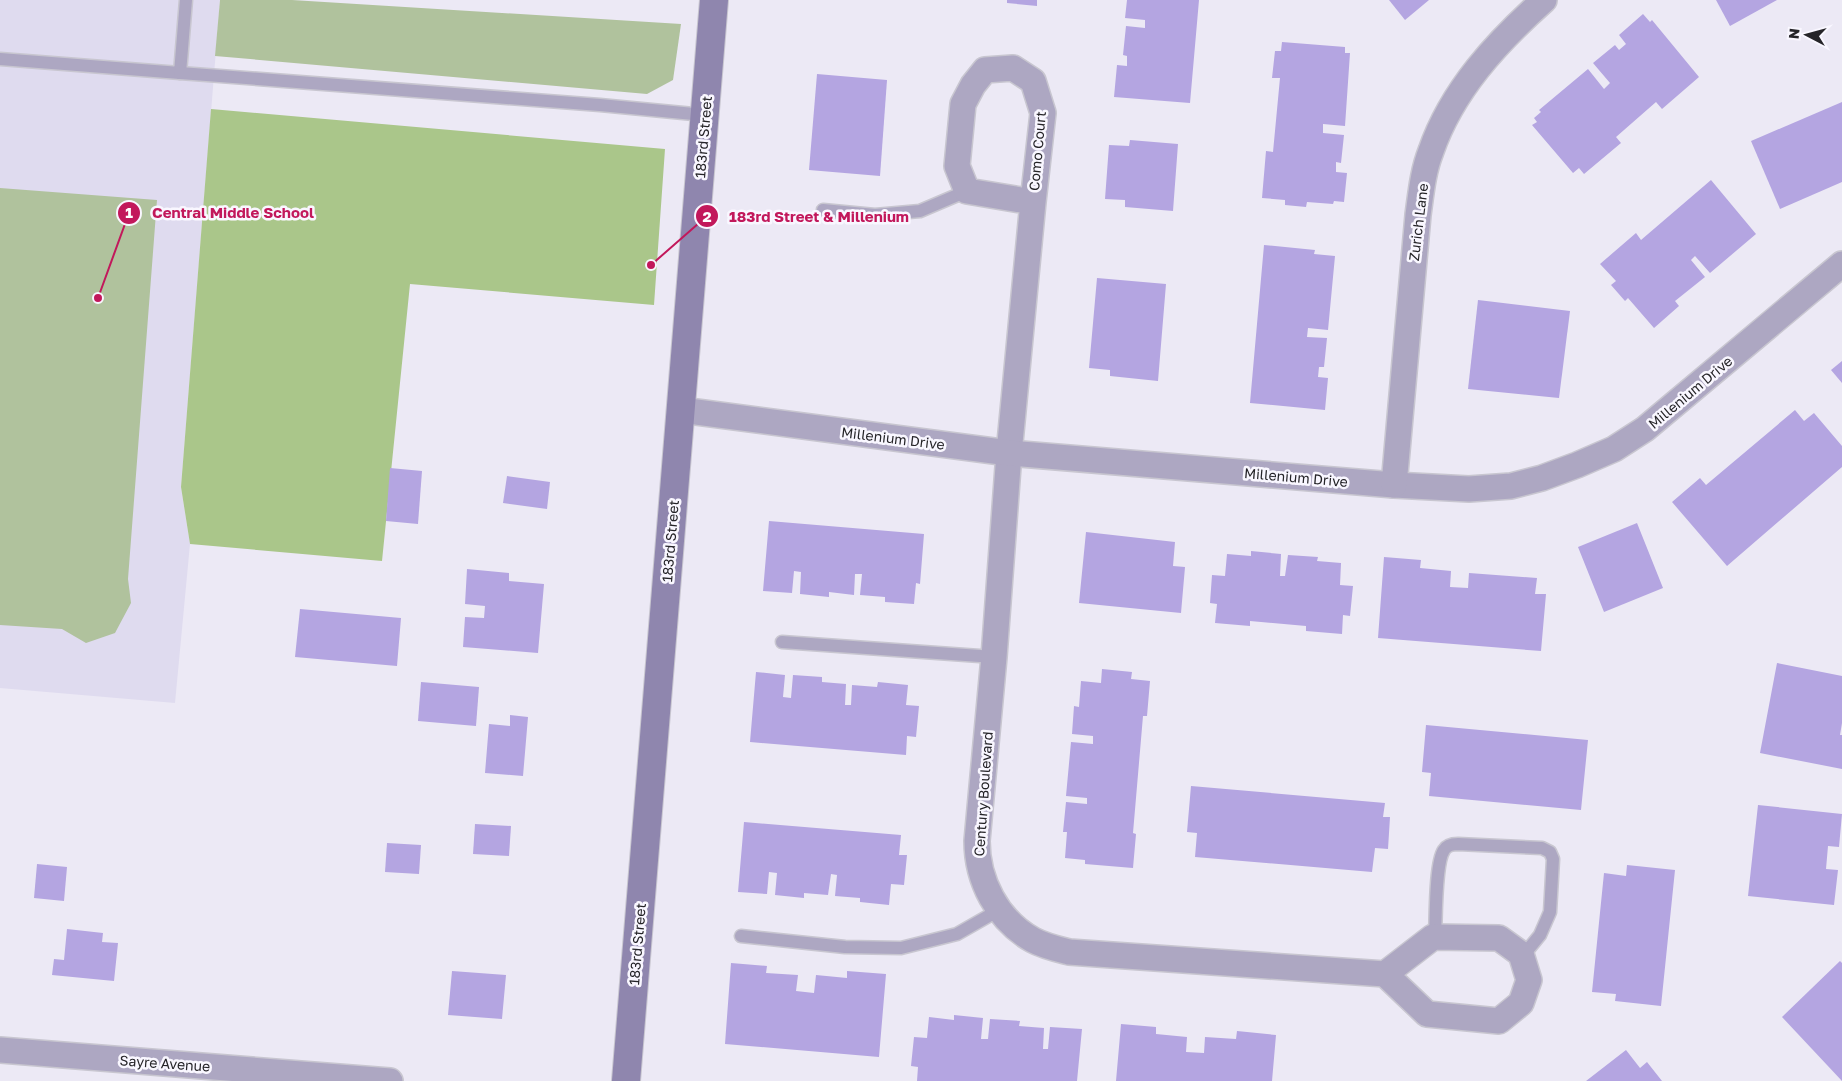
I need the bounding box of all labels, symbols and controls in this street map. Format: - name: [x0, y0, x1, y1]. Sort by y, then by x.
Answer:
- north arrow: [1782, 10, 1832, 60]
- text: N: [1785, 27, 1803, 40]
- street label: 183rd Street: [691, 95, 715, 179]
- street label: Como Court: [1025, 110, 1049, 192]
- street label: Zurich Lane: [1405, 182, 1431, 262]
- callout: Central Middle School: [117, 198, 324, 228]
- callout: 183rd Street & Millenium: [694, 201, 919, 231]
- text: 1: [125, 203, 133, 221]
- text: Central Middle School: [152, 203, 314, 221]
- text: 2: [702, 207, 712, 225]
- text: 183rd Street & Millenium: [729, 207, 909, 225]
- street label: Millenium Drive: [1645, 352, 1735, 432]
- street label: Millenium Drive: [840, 423, 946, 453]
- street label: Millenium Drive: [1243, 464, 1349, 490]
- street label: 183rd Street: [658, 499, 682, 583]
- street label: Century Boulevard: [970, 731, 996, 857]
- street label: 183rd Street: [625, 902, 649, 986]
- street label: Sayre Avenue: [119, 1051, 211, 1075]

